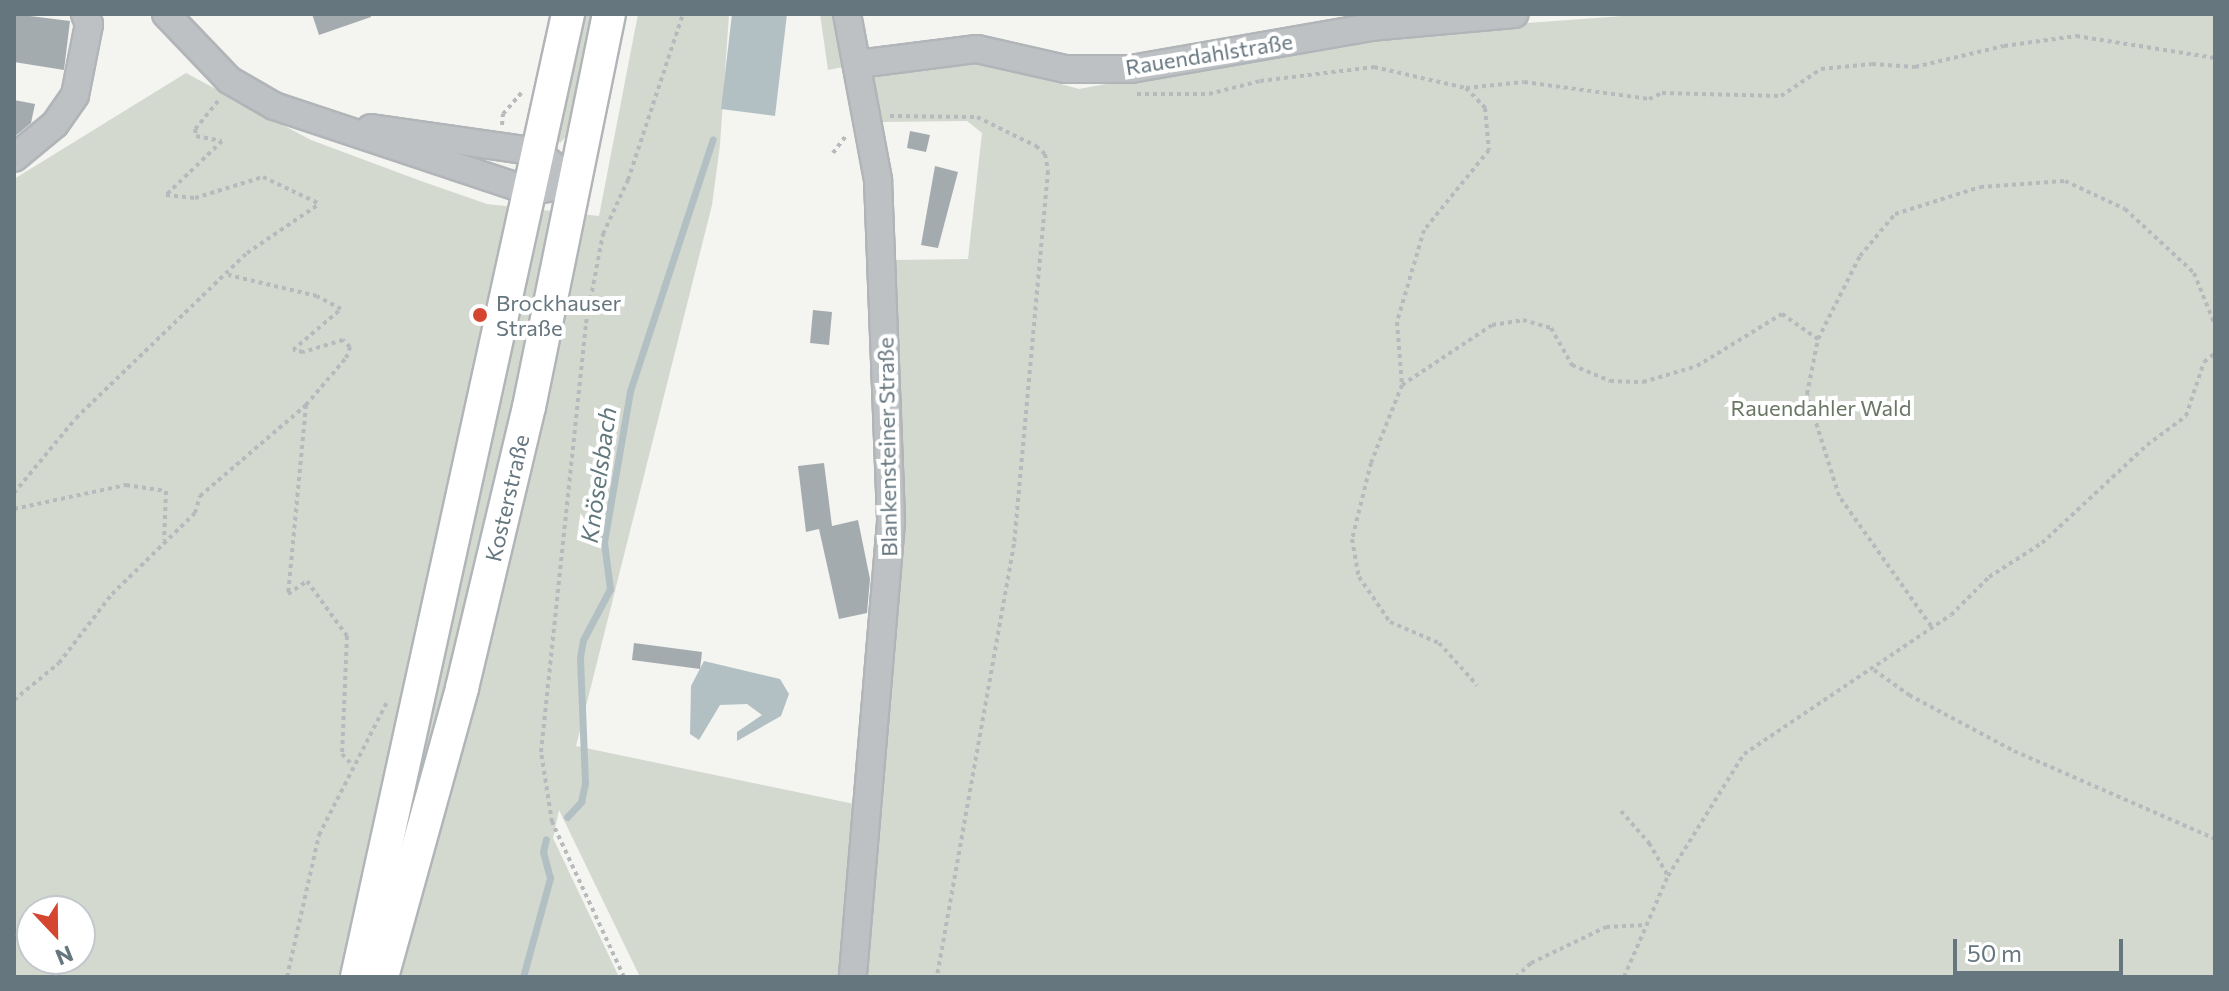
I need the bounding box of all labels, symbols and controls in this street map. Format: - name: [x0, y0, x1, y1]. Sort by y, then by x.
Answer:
- street label: Rauendahlstraße: [1123, 28, 1295, 80]
- place label: Brockhauser Straße: [496, 289, 621, 340]
- marker: Brockhauser Straße: [471, 306, 489, 324]
- street label: Blankensteiner Straße: [872, 337, 902, 557]
- park label: Rauendahler Wald: [1731, 395, 1911, 421]
- water label: Knöselsbach: [574, 405, 622, 545]
- street label: Kosterstraße: [480, 432, 534, 564]
- north arrow: [16, 895, 96, 975]
- scale bar: [1957, 923, 2127, 973]
- text: 50 m: [1967, 938, 2022, 967]
- text: N: [52, 940, 77, 971]

